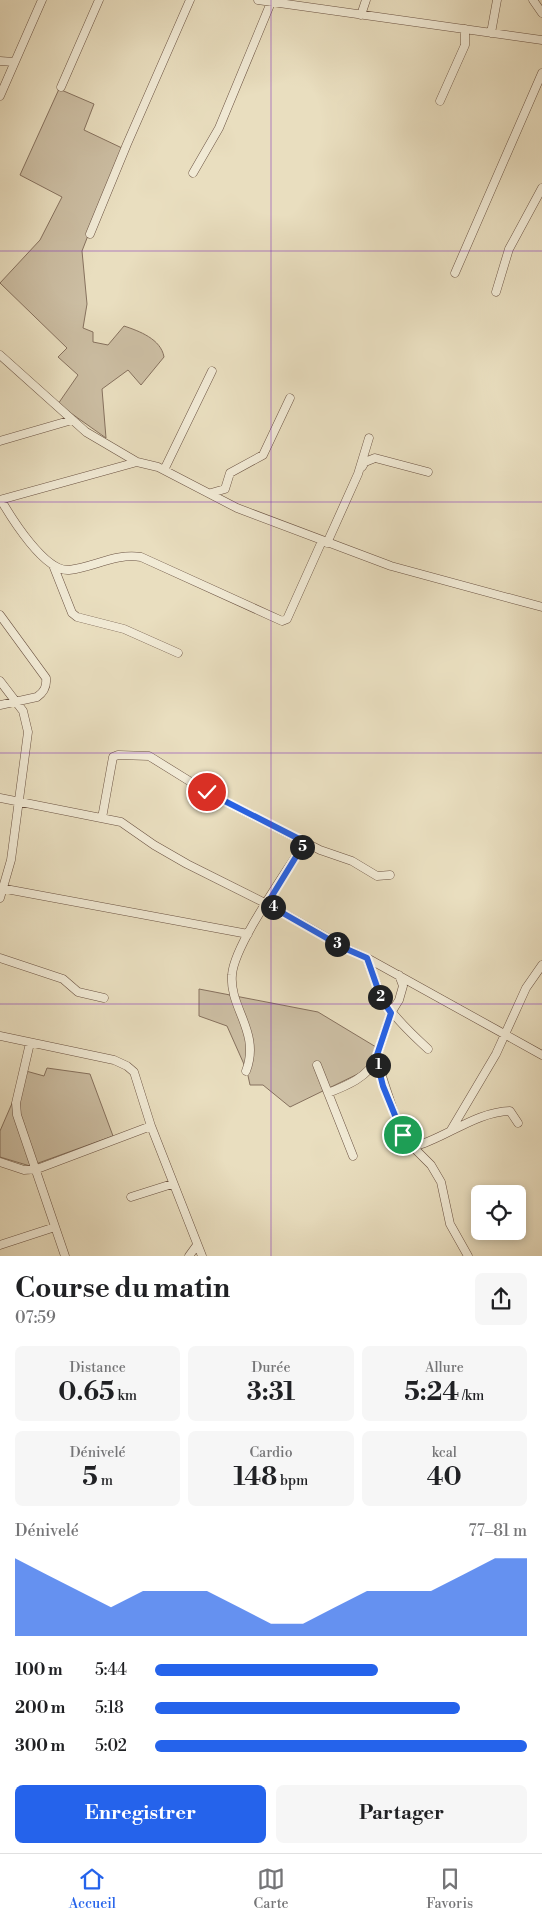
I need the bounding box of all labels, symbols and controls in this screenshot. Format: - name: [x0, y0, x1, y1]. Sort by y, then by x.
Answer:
- pin: [186, 771, 228, 813]
- icon: check: [193, 778, 221, 806]
- pin: 5: [290, 834, 314, 860]
- text: 5: [298, 838, 307, 856]
- pin: 4: [260, 894, 286, 920]
- text: 4: [269, 898, 278, 916]
- pin: 3: [324, 932, 350, 956]
- text: 3: [333, 935, 342, 953]
- pin: 2: [368, 984, 392, 1010]
- text: 2: [376, 988, 385, 1006]
- pin: 1: [366, 1052, 390, 1078]
- text: 1: [375, 1056, 382, 1074]
- pin: [382, 1114, 424, 1156]
- icon: arrive: [389, 1121, 417, 1149]
- map controls: [471, 1185, 526, 1240]
- button: locate: [471, 1185, 526, 1240]
- text: Course du matin: [15, 1271, 230, 1306]
- button: share: [475, 1273, 527, 1325]
- text: 07:59: [15, 1308, 56, 1328]
- text: Distance: [69, 1359, 126, 1377]
- text: Durée: [252, 1359, 290, 1377]
- text: Allure: [425, 1359, 464, 1377]
- text: 0.65: [58, 1377, 115, 1408]
- text: 3:31: [247, 1377, 295, 1408]
- text: 5:24: [404, 1377, 459, 1408]
- text: km: [115, 1387, 137, 1405]
- text: /km: [459, 1387, 484, 1405]
- text: Dénivelé: [70, 1444, 126, 1462]
- text: Cardio: [249, 1444, 293, 1462]
- text: kcal: [432, 1444, 457, 1462]
- text: 5: [82, 1462, 98, 1493]
- text: 148: [234, 1462, 277, 1493]
- text: 40: [427, 1462, 462, 1493]
- text: m: [98, 1472, 113, 1490]
- text: bpm: [277, 1472, 308, 1490]
- text: Dénivelé: [15, 1521, 79, 1541]
- text: 77–81 m: [469, 1521, 527, 1541]
- text: 100 m: [15, 1660, 63, 1680]
- text: 5:44: [95, 1660, 127, 1680]
- text: 200 m: [15, 1698, 65, 1718]
- text: 5:18: [95, 1698, 124, 1718]
- text: 300 m: [15, 1736, 65, 1756]
- text: 5:02: [95, 1736, 127, 1756]
- button: Enregistrer: [15, 1785, 266, 1843]
- button: Partager: [276, 1785, 527, 1843]
- tab: Accueil: [69, 1865, 116, 1913]
- tab: Carte: [254, 1865, 289, 1913]
- tab: Favoris: [426, 1865, 473, 1913]

